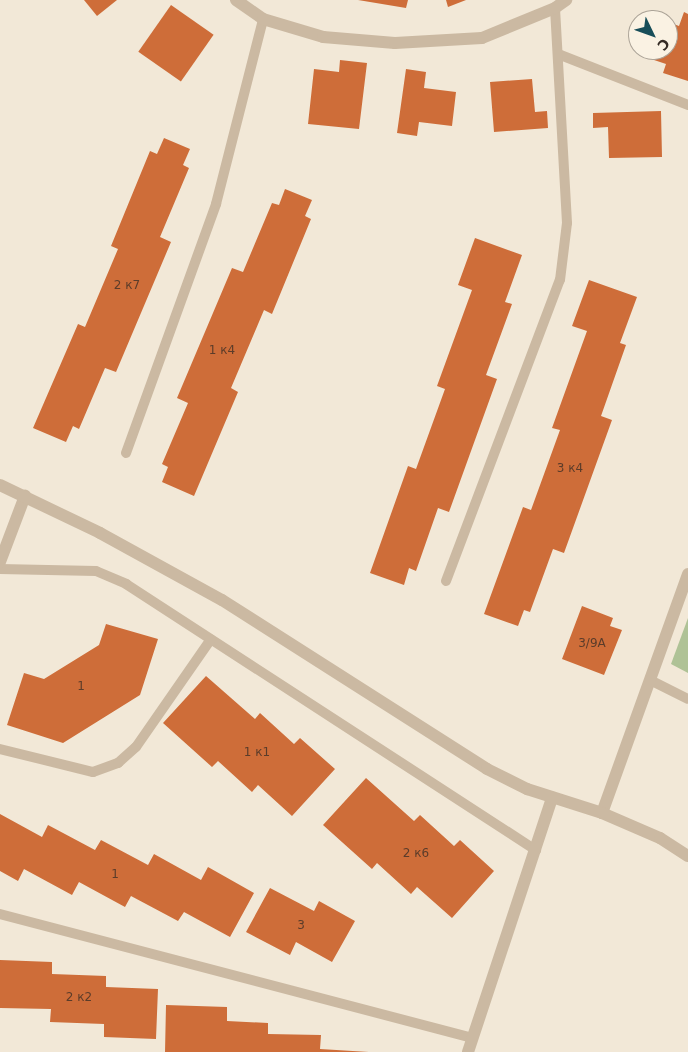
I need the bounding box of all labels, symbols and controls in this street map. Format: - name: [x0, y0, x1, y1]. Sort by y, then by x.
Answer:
- north arrow: [628, 10, 678, 60]
- text: С: [654, 35, 673, 54]
- house number: 2 к7: [114, 279, 140, 293]
- house number: 1 к4: [209, 344, 235, 358]
- house number: 3 к4: [557, 462, 583, 476]
- house number: 3/9А: [578, 637, 606, 651]
- house number: 1: [77, 680, 85, 694]
- house number: 1 к1: [244, 746, 270, 760]
- house number: 2 к6: [403, 847, 429, 861]
- house number: 1: [111, 868, 119, 882]
- house number: 3: [297, 919, 305, 933]
- house number: 2 к2: [66, 991, 92, 1005]

